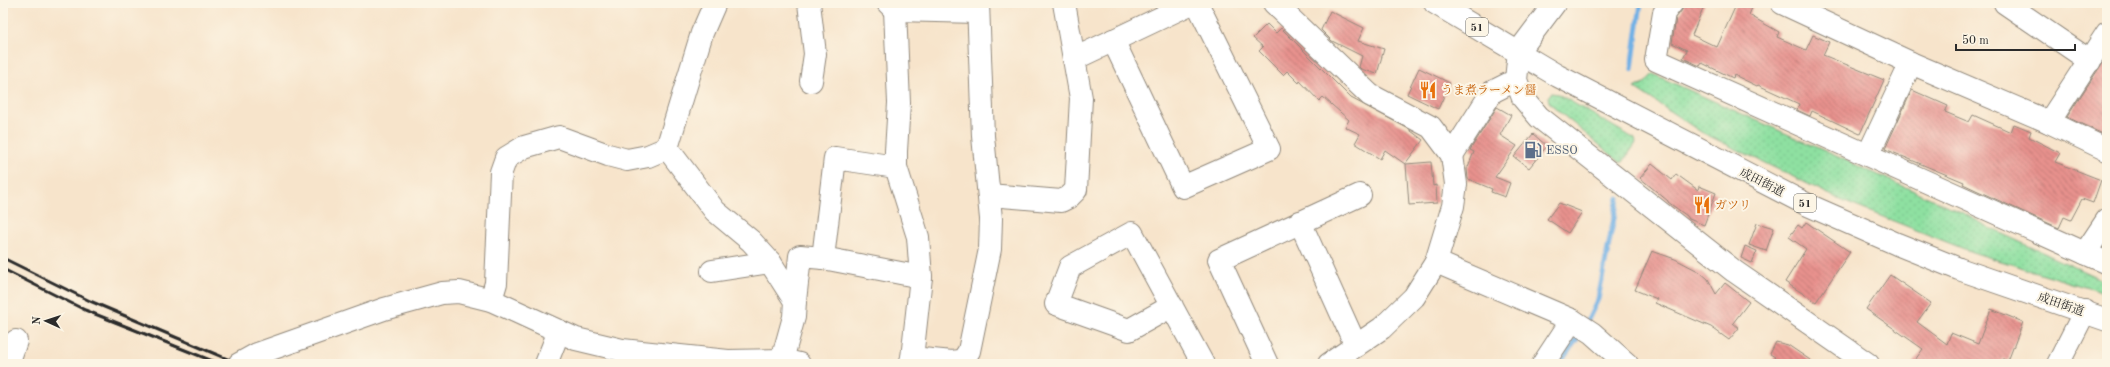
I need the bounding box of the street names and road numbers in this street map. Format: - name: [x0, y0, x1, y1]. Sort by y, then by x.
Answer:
- road number: 51: [1466, 18, 1488, 36]
- street label: 成田街道: [1737, 165, 1787, 199]
- road number: 51: [1794, 194, 1816, 212]
- street label: 成田街道: [2036, 290, 2086, 318]

